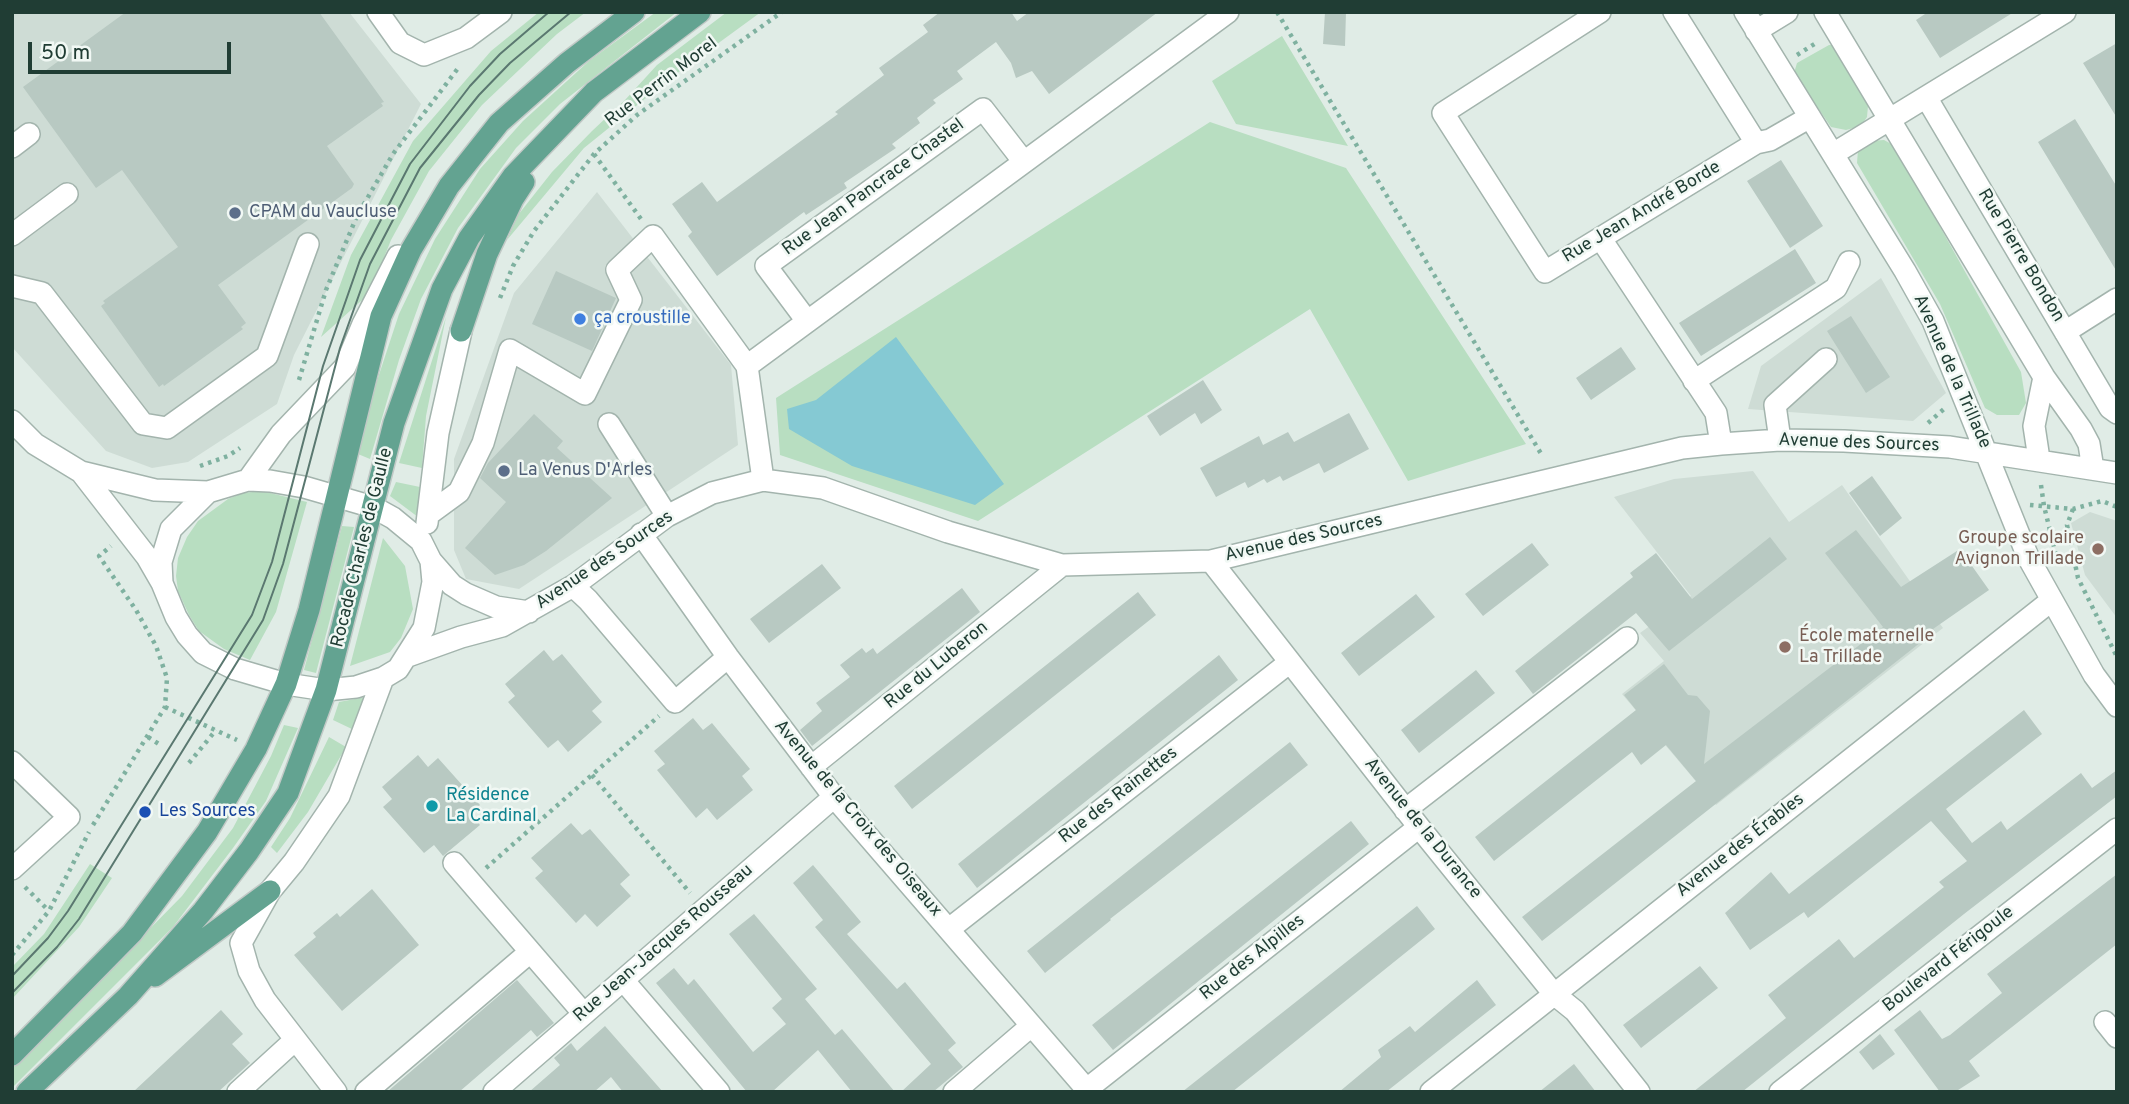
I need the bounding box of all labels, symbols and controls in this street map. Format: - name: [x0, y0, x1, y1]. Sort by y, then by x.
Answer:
- scale bar: [32, 28, 234, 72]
- street label: Rue Perrin Morel: [602, 34, 722, 132]
- text: 50 m: [41, 40, 90, 67]
- street label: Rue Jean Pancrace Chastel: [779, 115, 969, 261]
- street label: Rue Jean André Borde: [1559, 157, 1725, 269]
- street label: Rue Pierre Bondon: [1972, 186, 2068, 326]
- place label: CPAM du Vaucluse: [249, 202, 397, 224]
- marker: CPAM du Vaucluse: [227, 205, 243, 221]
- street label: Avenue de la Trillade: [1907, 292, 1995, 452]
- place label: ça croustille: [594, 308, 691, 330]
- marker: ça croustille: [572, 311, 588, 327]
- street label: Avenue des Sources: [1778, 430, 1940, 458]
- street label: Rocade Charles de Gaulle: [328, 446, 398, 650]
- place label: La Venus D'Arles: [518, 460, 653, 482]
- marker: La Venus D'Arles: [496, 463, 512, 479]
- street label: Avenue des Sources: [532, 507, 678, 615]
- street label: Avenue des Sources: [1223, 510, 1385, 568]
- place label: Groupe scolaire Avignon Trillade: [1955, 528, 2084, 570]
- marker: Groupe scolaire Avignon Trillade: [2090, 541, 2106, 557]
- street label: Rue du Luberon: [881, 618, 993, 714]
- place label: École maternelle La Trillade: [1799, 626, 1934, 668]
- marker: École maternelle La Trillade: [1777, 639, 1793, 655]
- street label: Avenue de la Croix des Oiseaux: [768, 716, 946, 922]
- street label: Rue des Rainettes: [1055, 743, 1183, 849]
- street label: Avenue de la Durance: [1359, 754, 1485, 904]
- place label: Résidence La Cardinal: [446, 785, 537, 828]
- street label: Avenue des Érables: [1673, 789, 1809, 903]
- marker: Résidence La Cardinal: [424, 798, 440, 814]
- place label: Les Sources: [159, 801, 256, 823]
- marker: Les Sources: [137, 804, 153, 820]
- street label: Rue Jean-Jacques Rousseau: [570, 860, 758, 1028]
- street label: Boulevard Férigoule: [1879, 902, 2019, 1018]
- street label: Rue des Alpilles: [1196, 910, 1310, 1006]

